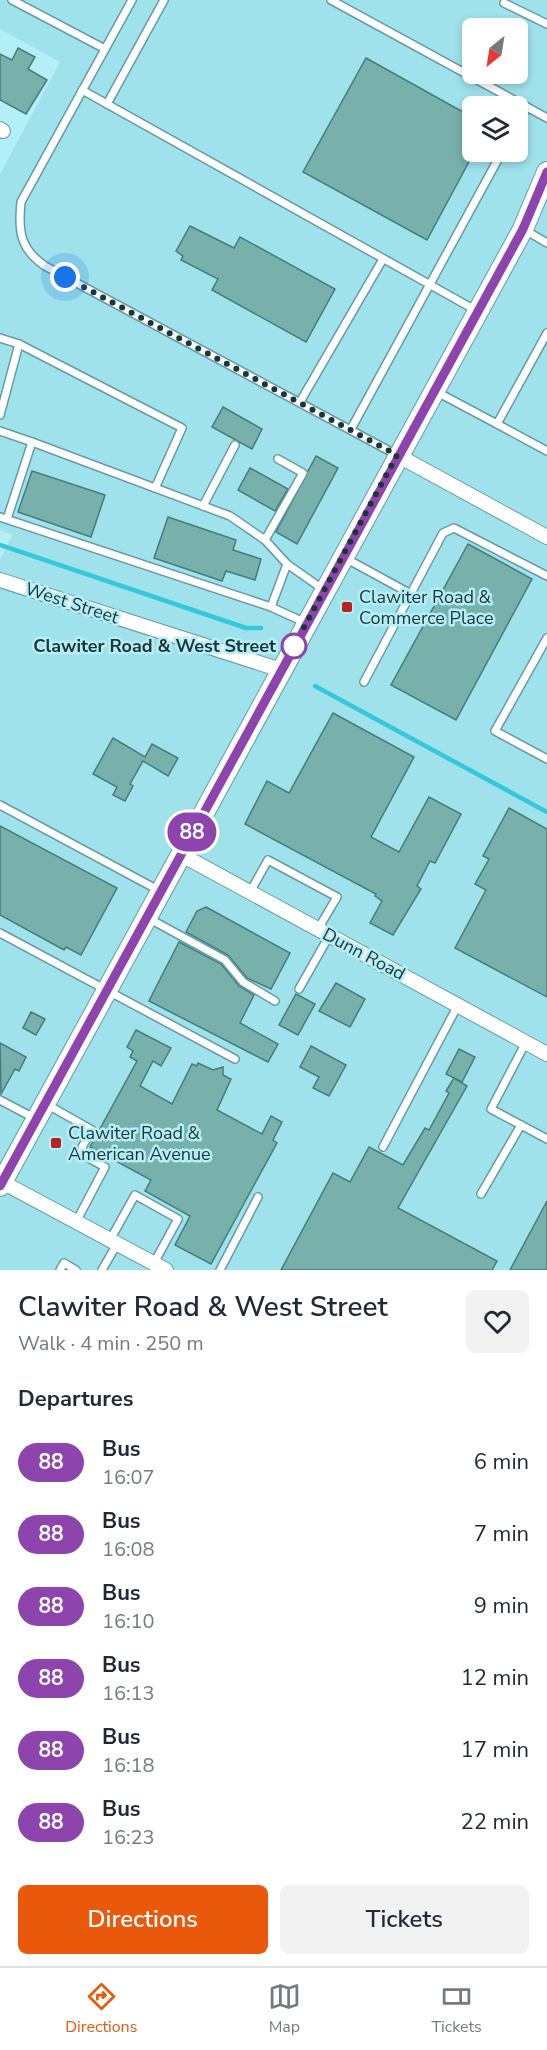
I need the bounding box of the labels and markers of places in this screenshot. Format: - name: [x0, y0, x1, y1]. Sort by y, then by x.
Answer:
- place label: Clawiter Road & Commerce Place: [359, 585, 494, 630]
- marker: Clawiter Road & Commerce Place: [340, 600, 354, 614]
- marker: Clawiter Road & West Street: [281, 633, 307, 659]
- place label: Clawiter Road & West Street: [33, 634, 276, 658]
- place label: Clawiter Road & American Avenue: [68, 1121, 211, 1166]
- marker: Clawiter Road & American Avenue: [49, 1136, 63, 1150]

